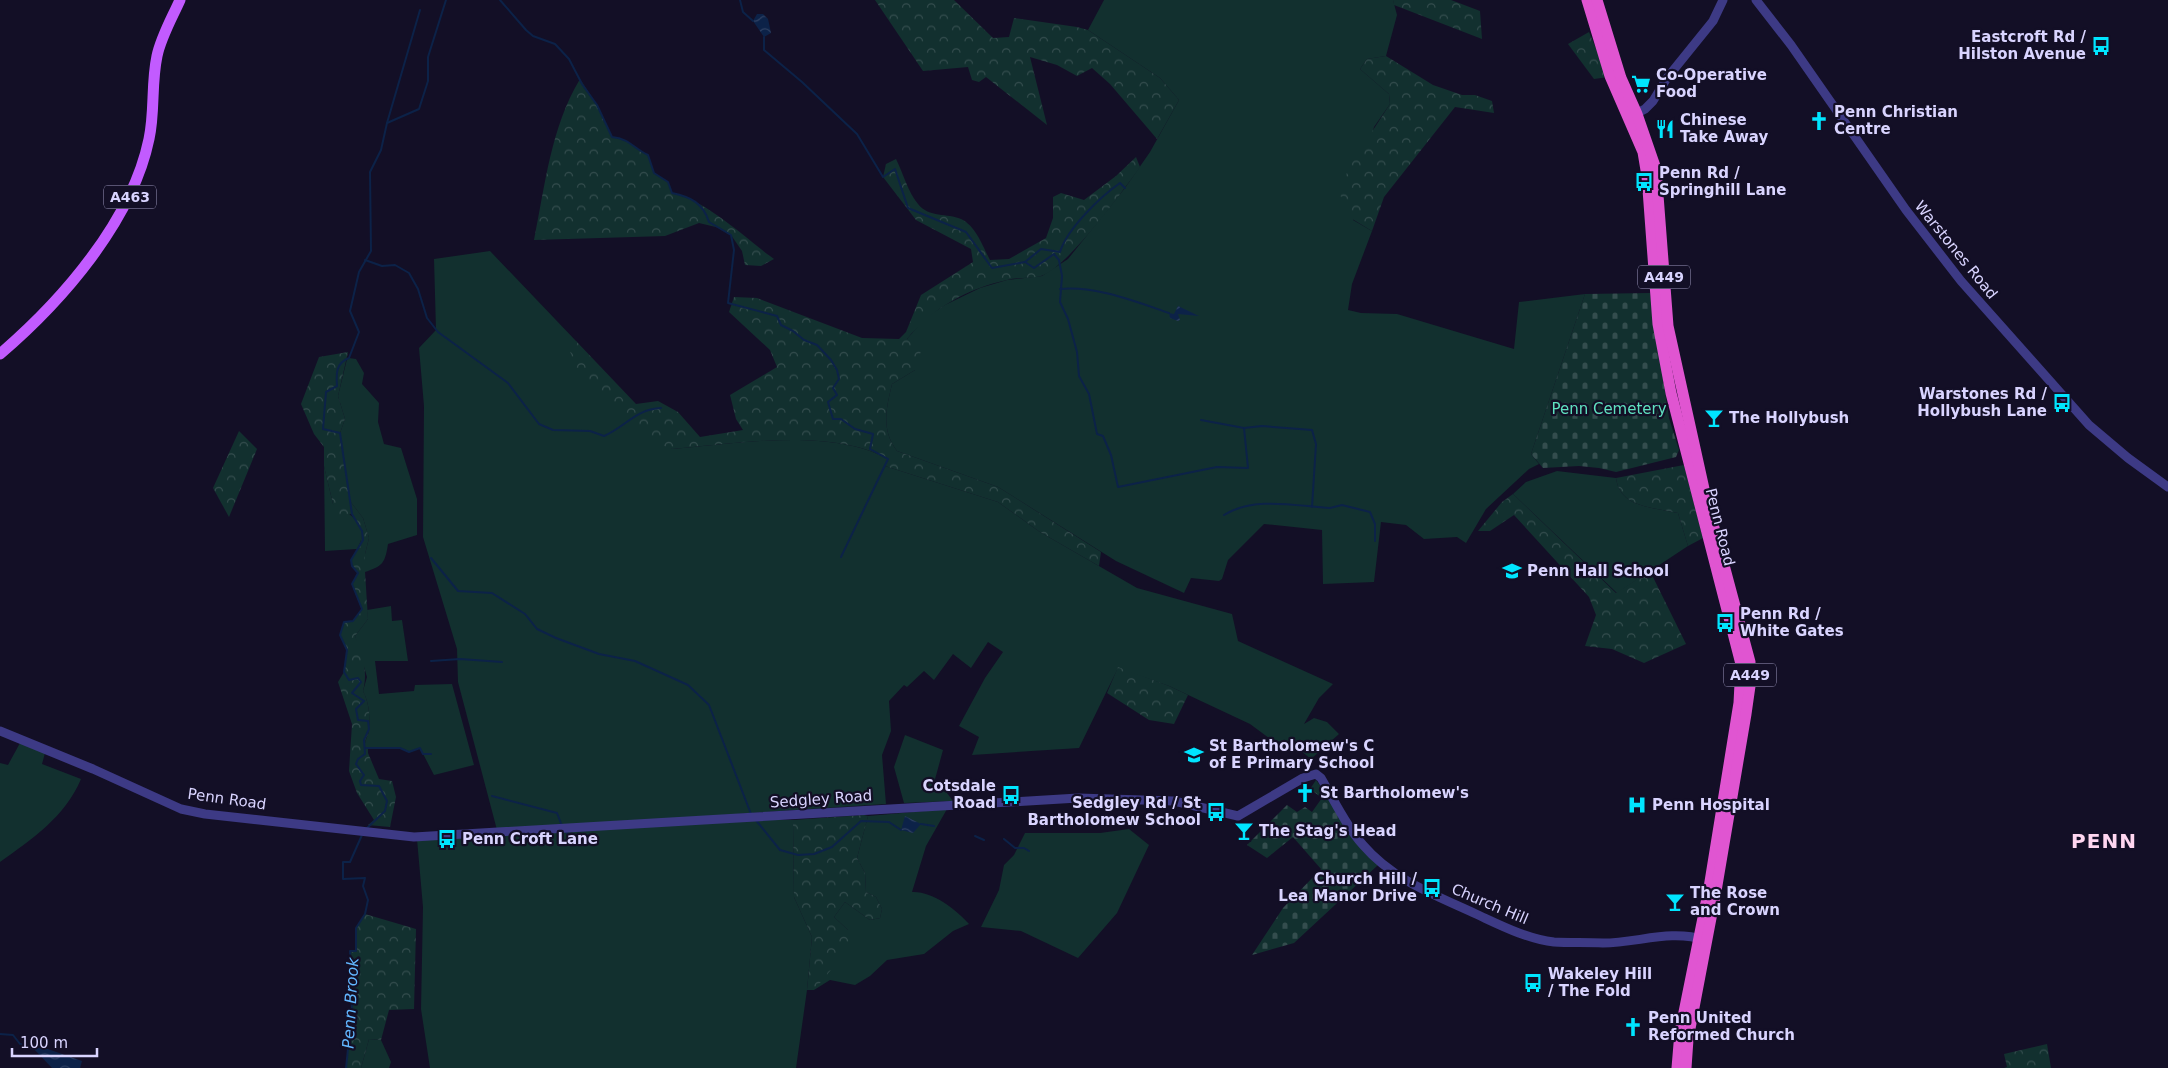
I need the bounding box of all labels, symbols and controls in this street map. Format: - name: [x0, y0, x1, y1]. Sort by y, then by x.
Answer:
- place label: Eastcroft Rd / Hilston Avenue: [1958, 28, 2087, 63]
- bus stop icon: Eastcroft Rd / Hilston Avenue: [2090, 35, 2112, 57]
- place label: Co-Operative Food: [1656, 66, 1767, 101]
- supermarket icon: Co-Operative Food: [1630, 73, 1652, 95]
- place label: Penn Christian Centre: [1834, 103, 1958, 138]
- church icon: Penn Christian Centre: [1808, 110, 1830, 132]
- place label: Chinese Take Away: [1680, 111, 1769, 146]
- restaurant icon: Chinese Take Away: [1654, 118, 1676, 140]
- place label: Penn Rd / Springhill Lane: [1659, 164, 1786, 199]
- bus stop icon: Penn Rd / Springhill Lane: [1633, 171, 1655, 193]
- road number: A463: [104, 186, 156, 208]
- street label: Warstones Road: [1911, 197, 2001, 303]
- road number: A449: [1638, 266, 1690, 288]
- place label: Warstones Rd / Hollybush Lane: [1917, 385, 2048, 420]
- bus stop icon: Warstones Rd / Hollybush Lane: [2051, 392, 2073, 414]
- park label: Penn Cemetery: [1551, 400, 1667, 418]
- bar icon: The Hollybush: [1703, 407, 1725, 429]
- place label: The Hollybush: [1729, 409, 1849, 427]
- street label: Penn Road: [1702, 486, 1738, 568]
- school or university icon: Penn Hall School: [1501, 560, 1523, 582]
- place label: Penn Hall School: [1527, 562, 1669, 580]
- place label: Penn Rd / White Gates: [1740, 605, 1844, 640]
- bus stop icon: Penn Rd / White Gates: [1714, 612, 1736, 634]
- road number: A449: [1724, 664, 1776, 686]
- place label: St Bartholomew's C of E Primary School: [1209, 737, 1374, 772]
- school or university icon: St Bartholomew's C of E Primary School: [1183, 744, 1205, 766]
- place label: Cotsdale Road: [922, 777, 996, 812]
- church icon: St Bartholomew's: [1294, 782, 1316, 804]
- bus stop icon: Cotsdale Road: [1000, 784, 1022, 806]
- place label: St Bartholomew's: [1320, 784, 1469, 802]
- street label: Penn Road: [187, 785, 267, 813]
- street label: Sedgley Road: [769, 786, 873, 812]
- place label: Sedgley Rd / St Bartholomew School: [1027, 794, 1201, 829]
- hospital icon: Penn Hospital: [1626, 794, 1648, 816]
- place label: Penn Hospital: [1652, 796, 1770, 814]
- bus stop icon: Sedgley Rd / St Bartholomew School: [1205, 801, 1227, 823]
- bar icon: The Stag's Head: [1233, 820, 1255, 842]
- place label: The Stag's Head: [1259, 822, 1396, 840]
- bus stop icon: Penn Croft Lane: [436, 828, 458, 850]
- district label: PENN: [2071, 829, 2137, 853]
- place label: Penn Croft Lane: [462, 830, 598, 848]
- place label: Church Hill / Lea Manor Drive: [1278, 870, 1418, 905]
- bus stop icon: Church Hill / Lea Manor Drive: [1421, 877, 1443, 899]
- street label: Church Hill: [1449, 880, 1531, 928]
- place label: The Rose and Crown: [1690, 884, 1780, 919]
- bar icon: The Rose and Crown: [1664, 891, 1686, 913]
- water label: Penn Brook: [339, 956, 362, 1049]
- place label: Wakeley Hill / The Fold: [1548, 965, 1652, 1000]
- bus stop icon: Wakeley Hill / The Fold: [1522, 972, 1544, 994]
- place label: Penn United Reformed Church: [1648, 1009, 1795, 1044]
- church icon: Penn United Reformed Church: [1622, 1016, 1644, 1038]
- scale bar: [12, 1026, 98, 1058]
- text: 100 m: [20, 1034, 68, 1052]

